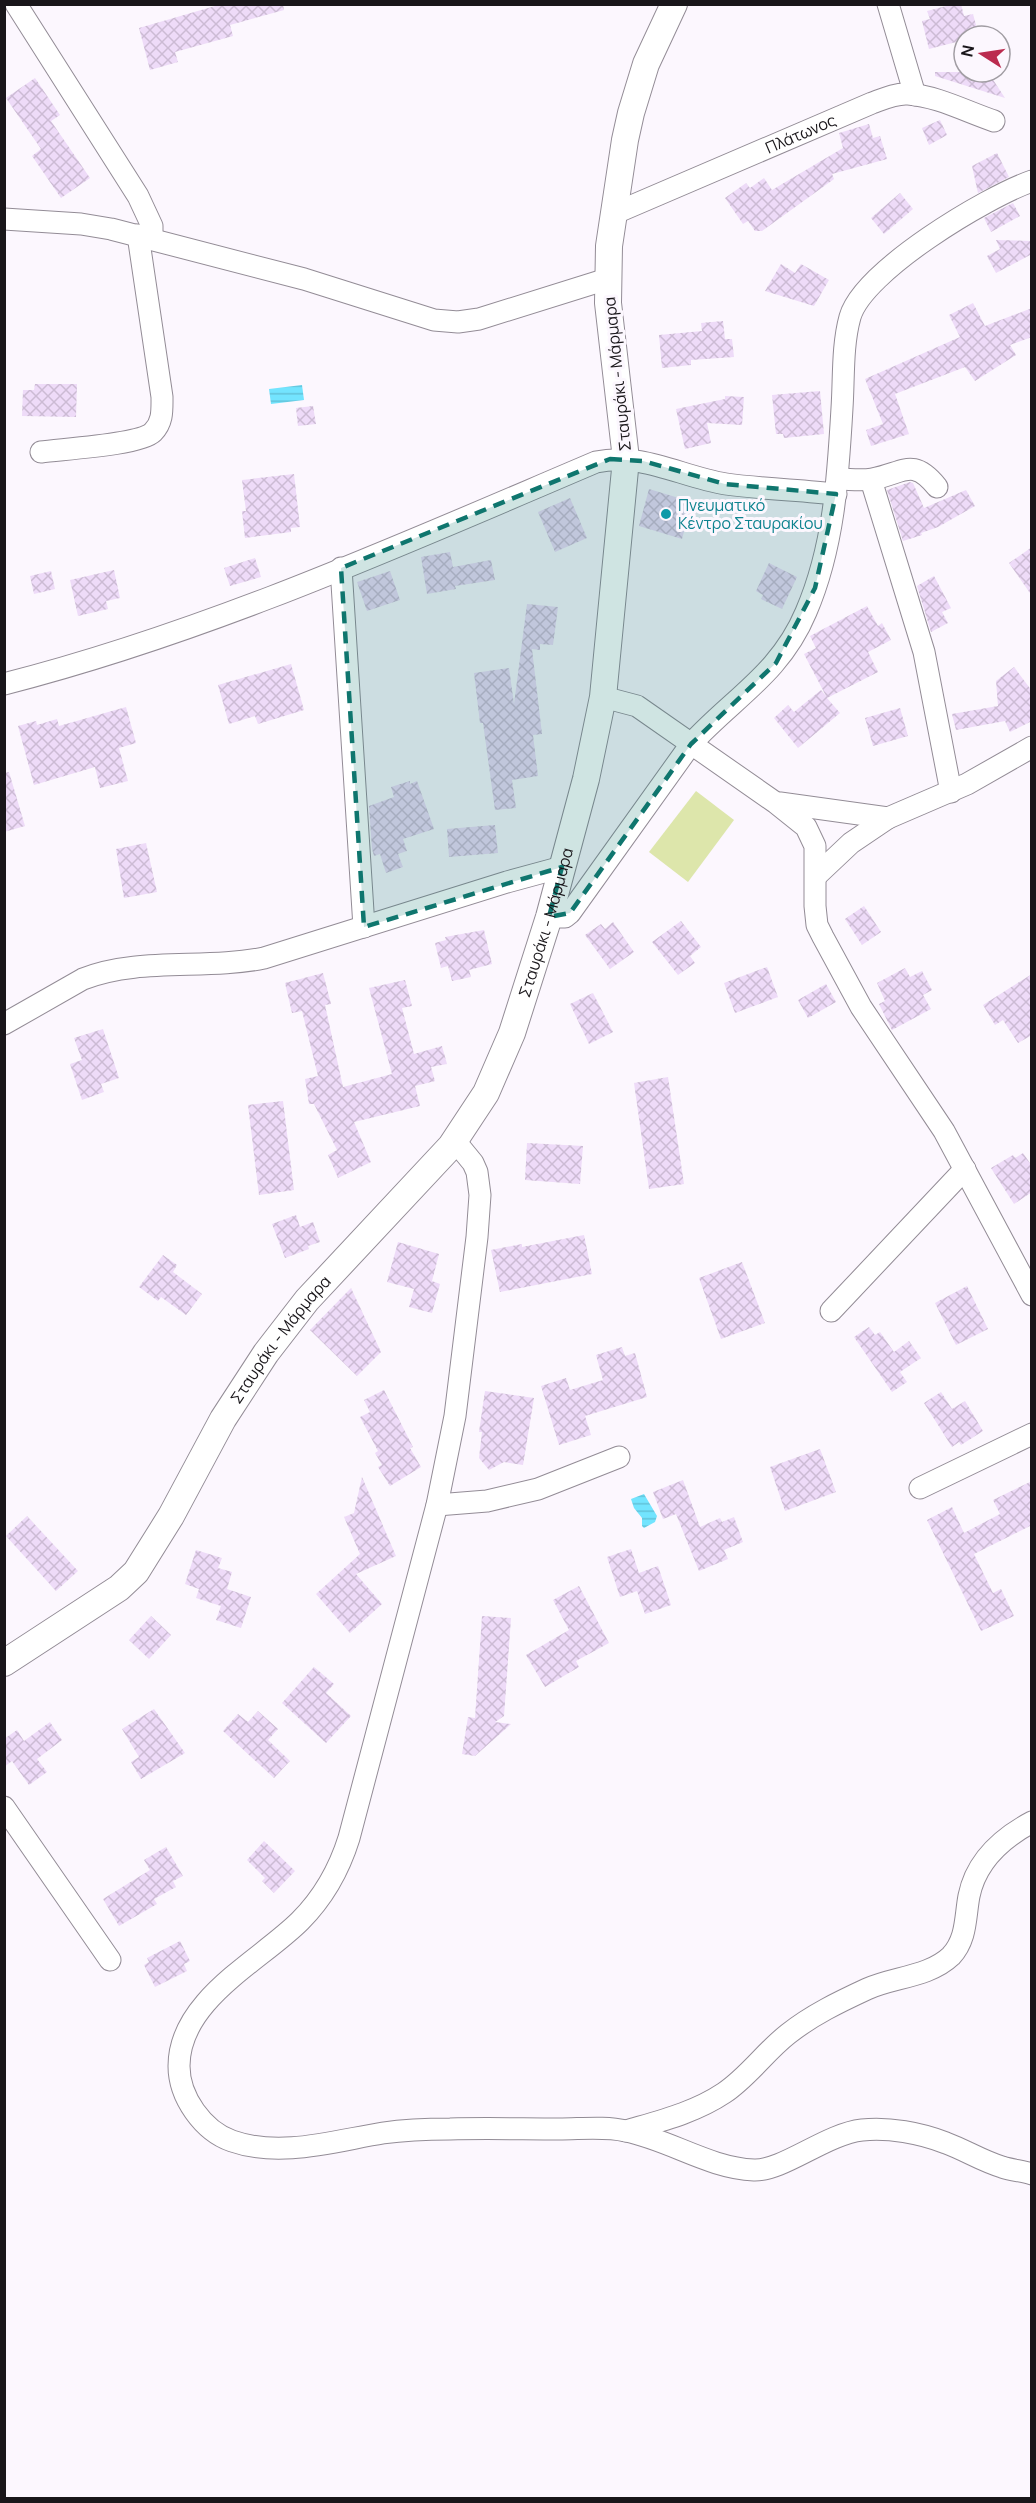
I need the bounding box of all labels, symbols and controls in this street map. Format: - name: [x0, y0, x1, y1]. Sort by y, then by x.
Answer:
- north arrow: [952, 24, 1012, 84]
- text: N: [955, 43, 979, 59]
- street label: Πλάτωνος: [762, 109, 839, 159]
- street label: Σταυράκι - Μάρμαρα: [598, 296, 636, 452]
- place label: Πνευματικό Κέντρο Σταυρακίου: [678, 494, 823, 534]
- marker: Πνευματικό Κέντρο Σταυρακίου: [659, 507, 673, 521]
- street label: Σταυράκι - Μάρμαρα: [513, 845, 578, 1000]
- street label: Σταυράκι - Μάρμαρα: [225, 1271, 336, 1408]

